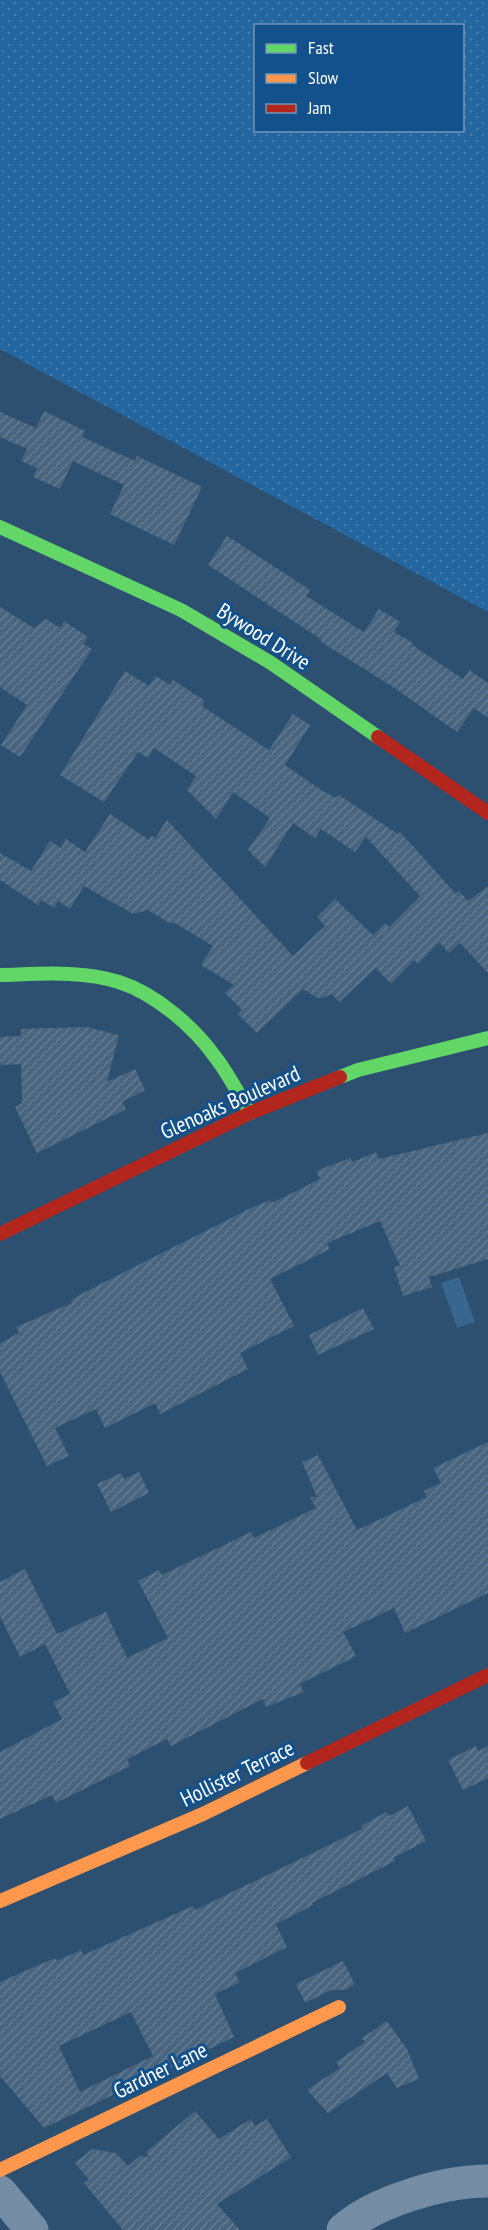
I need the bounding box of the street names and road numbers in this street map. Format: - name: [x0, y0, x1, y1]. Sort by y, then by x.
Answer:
- street label: Bywood Drive: [212, 596, 316, 676]
- street label: Glenoaks Boulevard: [156, 1059, 304, 1145]
- street label: Hollister Terrace: [176, 1733, 298, 1813]
- street label: Gardner Lane: [108, 2035, 212, 2105]

